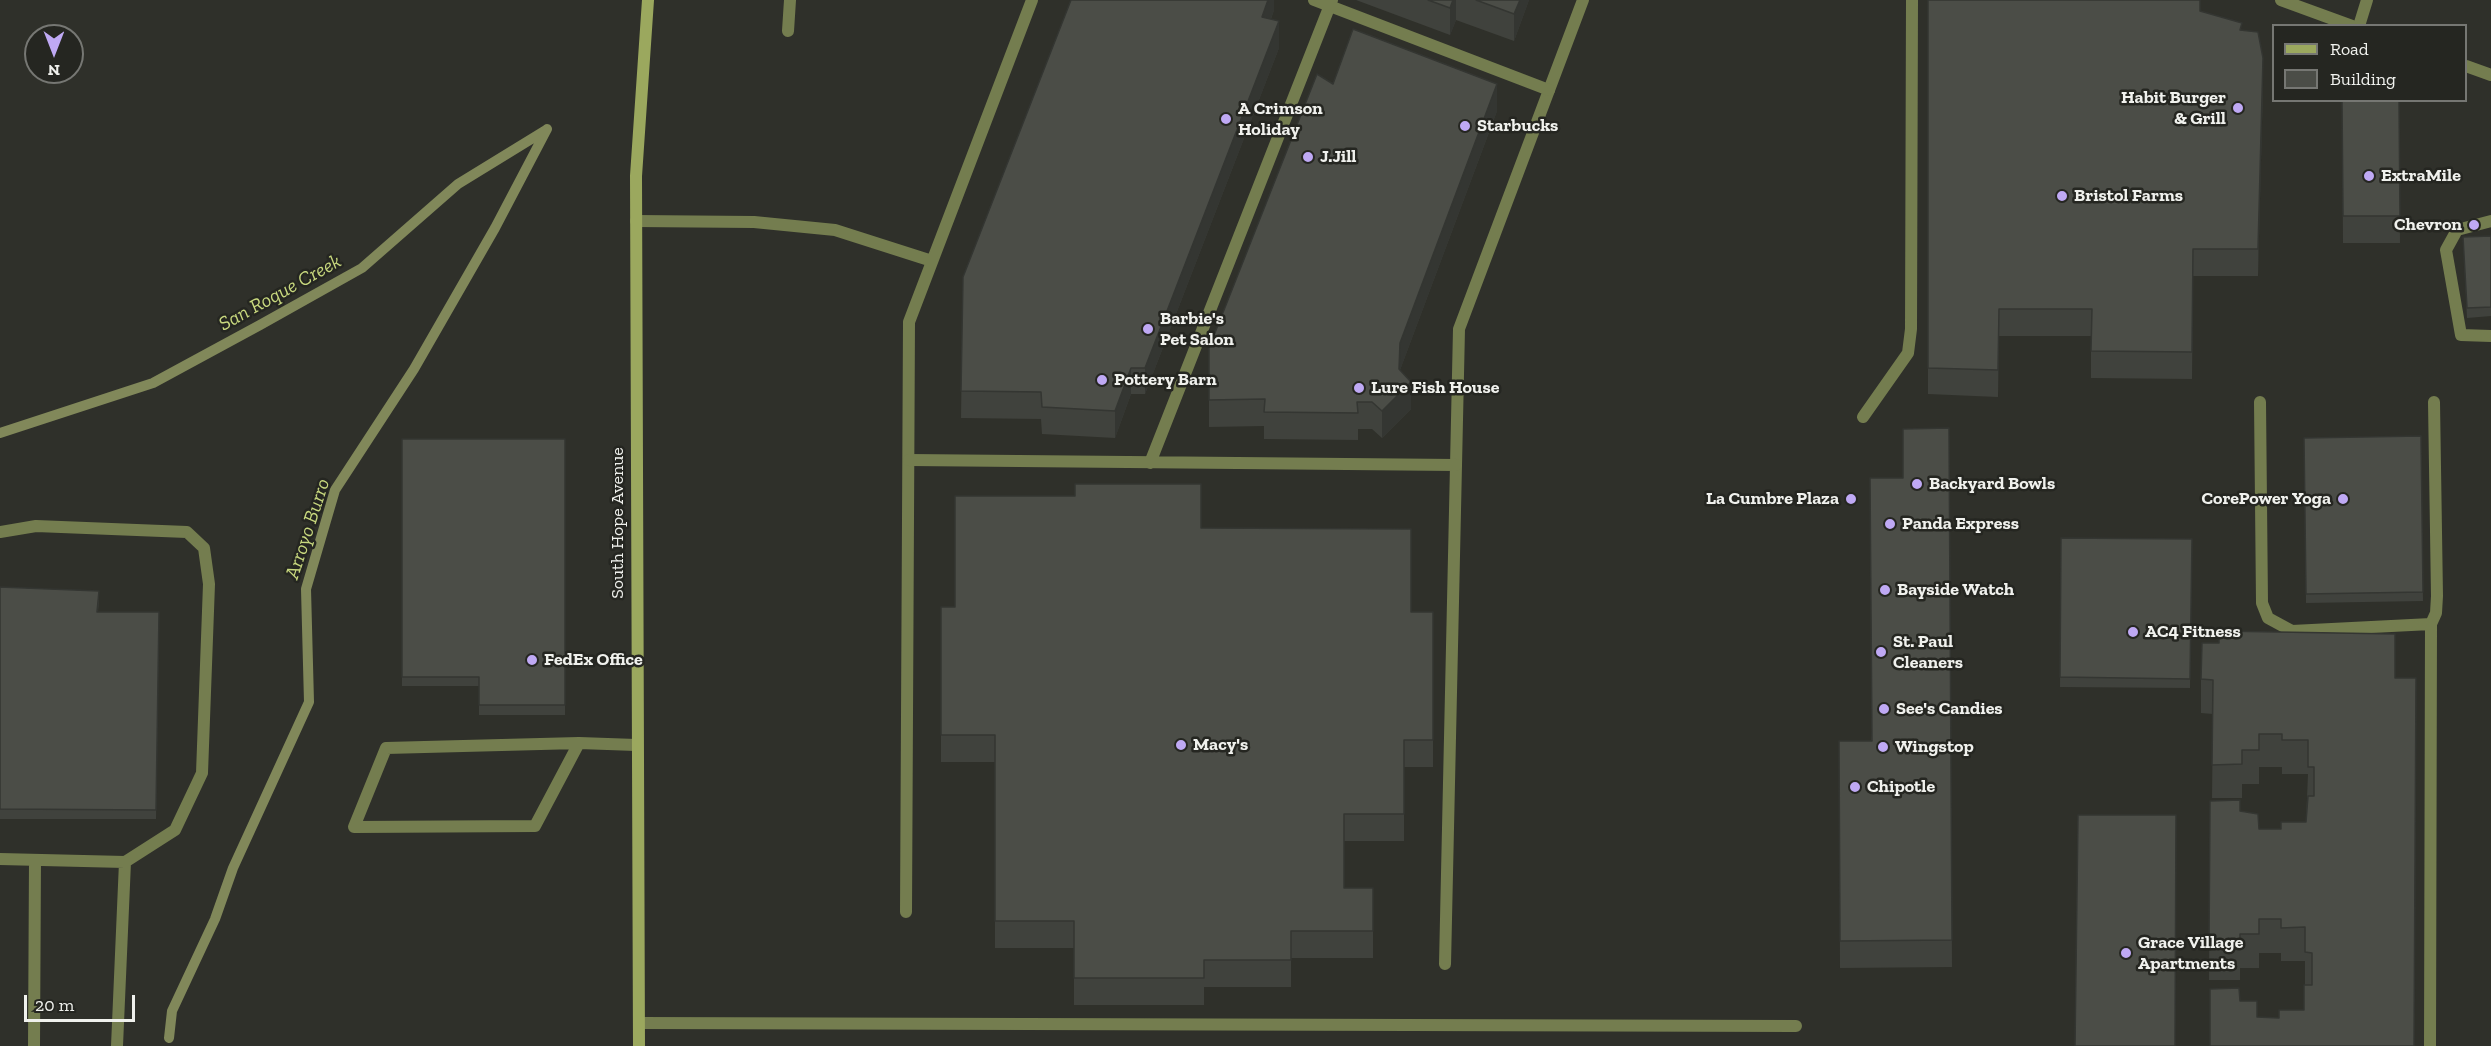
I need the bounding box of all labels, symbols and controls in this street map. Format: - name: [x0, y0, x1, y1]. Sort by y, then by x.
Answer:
- north arrow: [24, 24, 84, 84]
- legend: [2272, 24, 2467, 102]
- text: Road: [2330, 38, 2369, 60]
- text: N: [48, 61, 60, 80]
- text: Building: [2330, 68, 2396, 90]
- place label: Habit Burger & Grill: [2121, 87, 2226, 130]
- place label: A Crimson Holiday: [1238, 98, 1323, 140]
- marker: Habit Burger & Grill: [2231, 101, 2245, 115]
- marker: A Crimson Holiday: [1219, 112, 1233, 126]
- place label: Starbucks: [1477, 115, 1558, 137]
- marker: Starbucks: [1458, 119, 1472, 133]
- place label: J.Jill: [1320, 146, 1357, 168]
- marker: J.Jill: [1301, 150, 1315, 164]
- place label: ExtraMile: [2381, 165, 2461, 187]
- marker: ExtraMile: [2362, 169, 2376, 183]
- place label: Bristol Farms: [2074, 185, 2183, 207]
- marker: Bristol Farms: [2055, 189, 2069, 203]
- place label: Chevron: [2394, 214, 2462, 236]
- marker: Chevron: [2467, 218, 2481, 232]
- water label: San Roque Creek: [215, 249, 345, 337]
- place label: Barbie's Pet Salon: [1160, 308, 1234, 350]
- marker: Barbie's Pet Salon: [1141, 322, 1155, 336]
- place label: Pottery Barn: [1114, 369, 1217, 391]
- marker: Pottery Barn: [1095, 373, 1109, 387]
- place label: Lure Fish House: [1371, 377, 1499, 399]
- marker: Lure Fish House: [1352, 381, 1366, 395]
- street label: South Hope Avenue: [607, 447, 629, 599]
- place label: Backyard Bowls: [1929, 473, 2055, 495]
- water label: Arroyo Burro: [280, 476, 336, 582]
- marker: Backyard Bowls: [1910, 477, 1924, 491]
- place label: La Cumbre Plaza: [1706, 488, 1839, 510]
- place label: CorePower Yoga: [2201, 488, 2331, 510]
- marker: La Cumbre Plaza: [1844, 492, 1858, 506]
- marker: CorePower Yoga: [2336, 492, 2350, 506]
- place label: Panda Express: [1902, 513, 2019, 535]
- marker: Panda Express: [1883, 517, 1897, 531]
- place label: Bayside Watch: [1897, 579, 2014, 601]
- marker: Bayside Watch: [1878, 583, 1892, 597]
- place label: AC4 Fitness: [2145, 621, 2241, 643]
- marker: AC4 Fitness: [2126, 625, 2140, 639]
- place label: St. Paul Cleaners: [1893, 631, 1963, 674]
- marker: St. Paul Cleaners: [1874, 645, 1888, 659]
- place label: FedEx Office: [544, 649, 643, 671]
- marker: FedEx Office: [525, 653, 539, 667]
- place label: See's Candies: [1896, 698, 2003, 720]
- marker: See's Candies: [1877, 702, 1891, 716]
- place label: Macy's: [1193, 734, 1248, 756]
- place label: Wingstop: [1895, 736, 1974, 758]
- marker: Macy's: [1174, 738, 1188, 752]
- marker: Wingstop: [1876, 740, 1890, 754]
- place label: Chipotle: [1867, 776, 1935, 798]
- marker: Chipotle: [1848, 780, 1862, 794]
- place label: Grace Village Apartments: [2138, 932, 2243, 974]
- marker: Grace Village Apartments: [2119, 946, 2133, 960]
- scale bar: [27, 983, 138, 1021]
- text: 20 m: [35, 994, 74, 1016]

